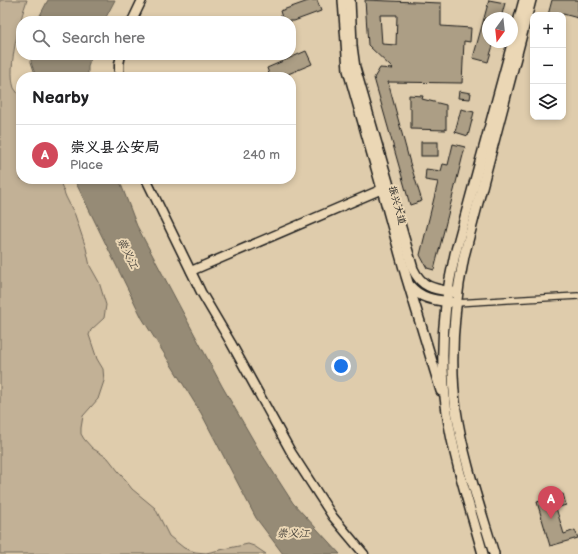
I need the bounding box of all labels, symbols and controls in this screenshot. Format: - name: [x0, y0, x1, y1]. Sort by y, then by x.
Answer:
- north arrow: [482, 12, 518, 48]
- map controls: [530, 12, 566, 120]
- button: +: [530, 12, 566, 48]
- search box: [16, 16, 296, 60]
- icon: search: [30, 27, 52, 49]
- text: Search here: [62, 29, 145, 48]
- button: −: [530, 48, 566, 84]
- button: layers: [530, 84, 566, 120]
- text: Nearby: [32, 88, 89, 108]
- text: 崇义县公安局: [70, 138, 160, 157]
- text: A: [41, 147, 49, 163]
- text: 240 m: [243, 147, 280, 163]
- text: Place: [70, 157, 103, 173]
- street label: 振兴大道: [386, 184, 408, 226]
- water label: 崇义江: [114, 236, 141, 272]
- your location: [331, 356, 351, 376]
- pin: A: [538, 486, 564, 519]
- water label: 崇义江: [277, 527, 310, 540]

